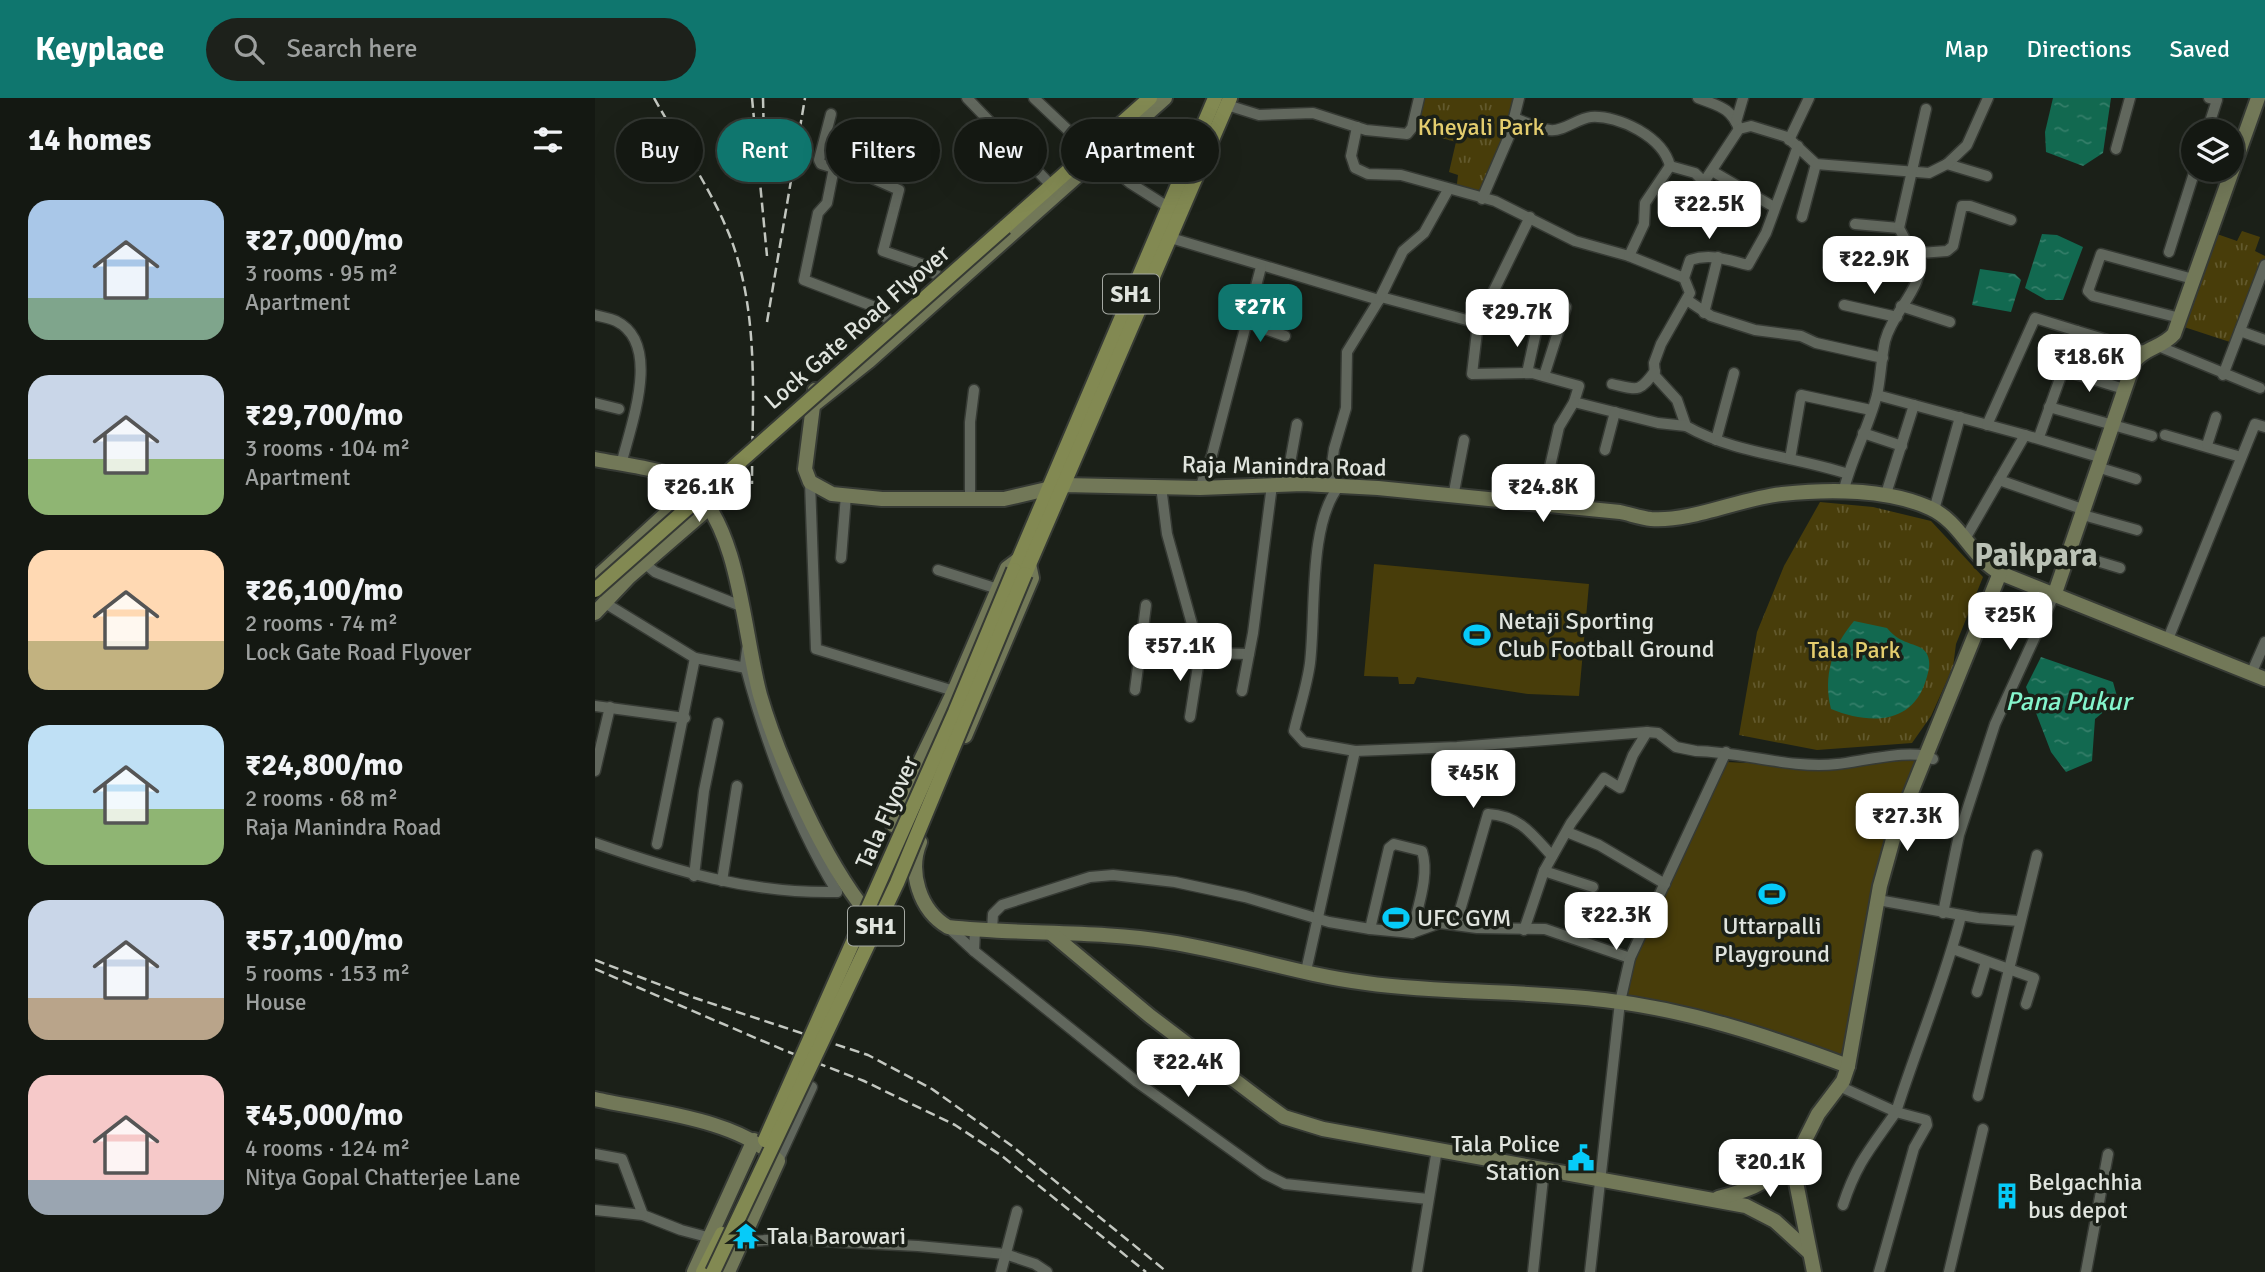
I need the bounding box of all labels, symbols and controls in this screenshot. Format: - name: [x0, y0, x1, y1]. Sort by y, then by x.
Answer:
- search box: [206, 18, 696, 81]
- text: Keyplace: [35, 29, 164, 70]
- icon: search: [230, 30, 268, 68]
- text: Search here: [286, 33, 418, 65]
- text: Map: [1944, 34, 1989, 64]
- text: Directions: [2027, 34, 2132, 64]
- text: Saved: [2170, 34, 2230, 64]
- park label: Kheyali Park: [1417, 112, 1545, 142]
- chip: Buy: [616, 119, 703, 182]
- chip: Rent: [717, 119, 812, 182]
- chip: Filters: [826, 119, 940, 182]
- chip: New: [954, 119, 1047, 182]
- chip: Apartment: [1061, 119, 1219, 182]
- map controls: [2181, 119, 2244, 182]
- button: layers: [2181, 119, 2244, 182]
- icon: filters: [529, 121, 567, 159]
- text: 14 homes: [28, 122, 151, 159]
- pin: ₹22.5K: [1652, 181, 1766, 241]
- text: ₹22.5K: [1674, 189, 1744, 218]
- text: ₹27,000/mo: [245, 222, 403, 259]
- icon: home: [84, 228, 168, 312]
- pin: ₹22.9K: [1817, 236, 1931, 296]
- street label: Lock Gate Road Flyover: [758, 238, 956, 416]
- text: ₹22.9K: [1839, 244, 1909, 273]
- text: 3 rooms · 95 m²: [245, 259, 398, 288]
- road number: SH1: [1103, 274, 1159, 314]
- pin: ₹27K: [1219, 285, 1301, 344]
- text: Apartment: [245, 288, 350, 317]
- pin: ₹29.7K: [1460, 289, 1574, 349]
- text: ₹27K: [1234, 292, 1286, 321]
- text: ₹29.7K: [1482, 297, 1552, 326]
- pin: ₹18.6K: [2032, 334, 2146, 394]
- text: ₹18.6K: [2054, 342, 2124, 371]
- text: ₹29,700/mo: [245, 397, 403, 434]
- icon: home: [84, 403, 168, 487]
- text: 3 rooms · 104 m²: [245, 434, 410, 463]
- street label: Raja Manindra Road: [1181, 449, 1387, 483]
- text: Apartment: [245, 463, 350, 492]
- pin: ₹26.1K: [642, 464, 756, 524]
- pin: ₹24.8K: [1486, 464, 1600, 524]
- text: ₹26.1K: [664, 472, 734, 501]
- text: ₹24.8K: [1508, 472, 1578, 501]
- district label: Paikpara: [1974, 536, 2098, 575]
- text: ₹26,100/mo: [245, 572, 403, 609]
- icon: home: [84, 578, 168, 662]
- pin: ₹25K: [1969, 592, 2051, 652]
- text: ₹25K: [1984, 600, 2036, 629]
- place label: Netaji Sporting Club Football Ground: [1498, 606, 1714, 664]
- text: 2 rooms · 74 m²: [245, 609, 398, 638]
- sports icon: Netaji Sporting Club Football Ground: [1462, 620, 1492, 650]
- pin: ₹57.1K: [1123, 624, 1237, 683]
- text: ₹57.1K: [1145, 631, 1215, 660]
- park label: Tala Park: [1808, 635, 1900, 665]
- text: Lock Gate Road Flyover: [245, 638, 472, 667]
- water label: Pana Pukur: [2005, 686, 2134, 718]
- text: ₹24,800/mo: [245, 747, 403, 784]
- pin: ₹45K: [1432, 750, 1514, 810]
- street label: Tala Flyover: [849, 751, 925, 873]
- icon: home: [84, 753, 168, 837]
- text: ₹45K: [1447, 758, 1499, 787]
- text: 2 rooms · 68 m²: [245, 784, 398, 813]
- pin: ₹27.3K: [1850, 794, 1964, 853]
- text: ₹27.3K: [1872, 801, 1942, 830]
- text: Raja Manindra Road: [245, 813, 441, 842]
- sports icon: Uttarpalli Playground: [1757, 879, 1787, 909]
- pin: ₹22.3K: [1559, 892, 1673, 952]
- text: ₹22.3K: [1581, 900, 1651, 929]
- sports icon: UFC GYM: [1381, 903, 1411, 933]
- place label: UFC GYM: [1417, 903, 1511, 933]
- road number: SH1: [848, 906, 904, 946]
- place label: Uttarpalli Playground: [1714, 911, 1830, 969]
- text: ₹57,100/mo: [245, 922, 403, 959]
- icon: home: [84, 928, 168, 1012]
- text: 5 rooms · 153 m²: [245, 959, 410, 988]
- text: House: [245, 988, 307, 1017]
- pin: ₹22.4K: [1131, 1040, 1245, 1099]
- text: ₹22.4K: [1153, 1047, 1223, 1076]
- text: ₹45,000/mo: [245, 1097, 403, 1134]
- icon: home: [84, 1103, 168, 1187]
- place label: Tala Police Station: [1451, 1129, 1560, 1187]
- text: 4 rooms · 124 m²: [245, 1134, 410, 1163]
- pin: ₹20.1K: [1713, 1140, 1827, 1199]
- public building icon: Tala Police Station: [1566, 1143, 1596, 1173]
- text: ₹20.1K: [1735, 1147, 1805, 1176]
- text: Nitya Gopal Chatterjee Lane: [245, 1163, 521, 1192]
- place label: Belgachhia bus depot: [2028, 1167, 2142, 1225]
- building icon: Belgachhia bus depot: [1992, 1181, 2022, 1211]
- temple icon: Tala Barowari: [731, 1221, 761, 1251]
- place label: Tala Barowari: [767, 1221, 906, 1251]

